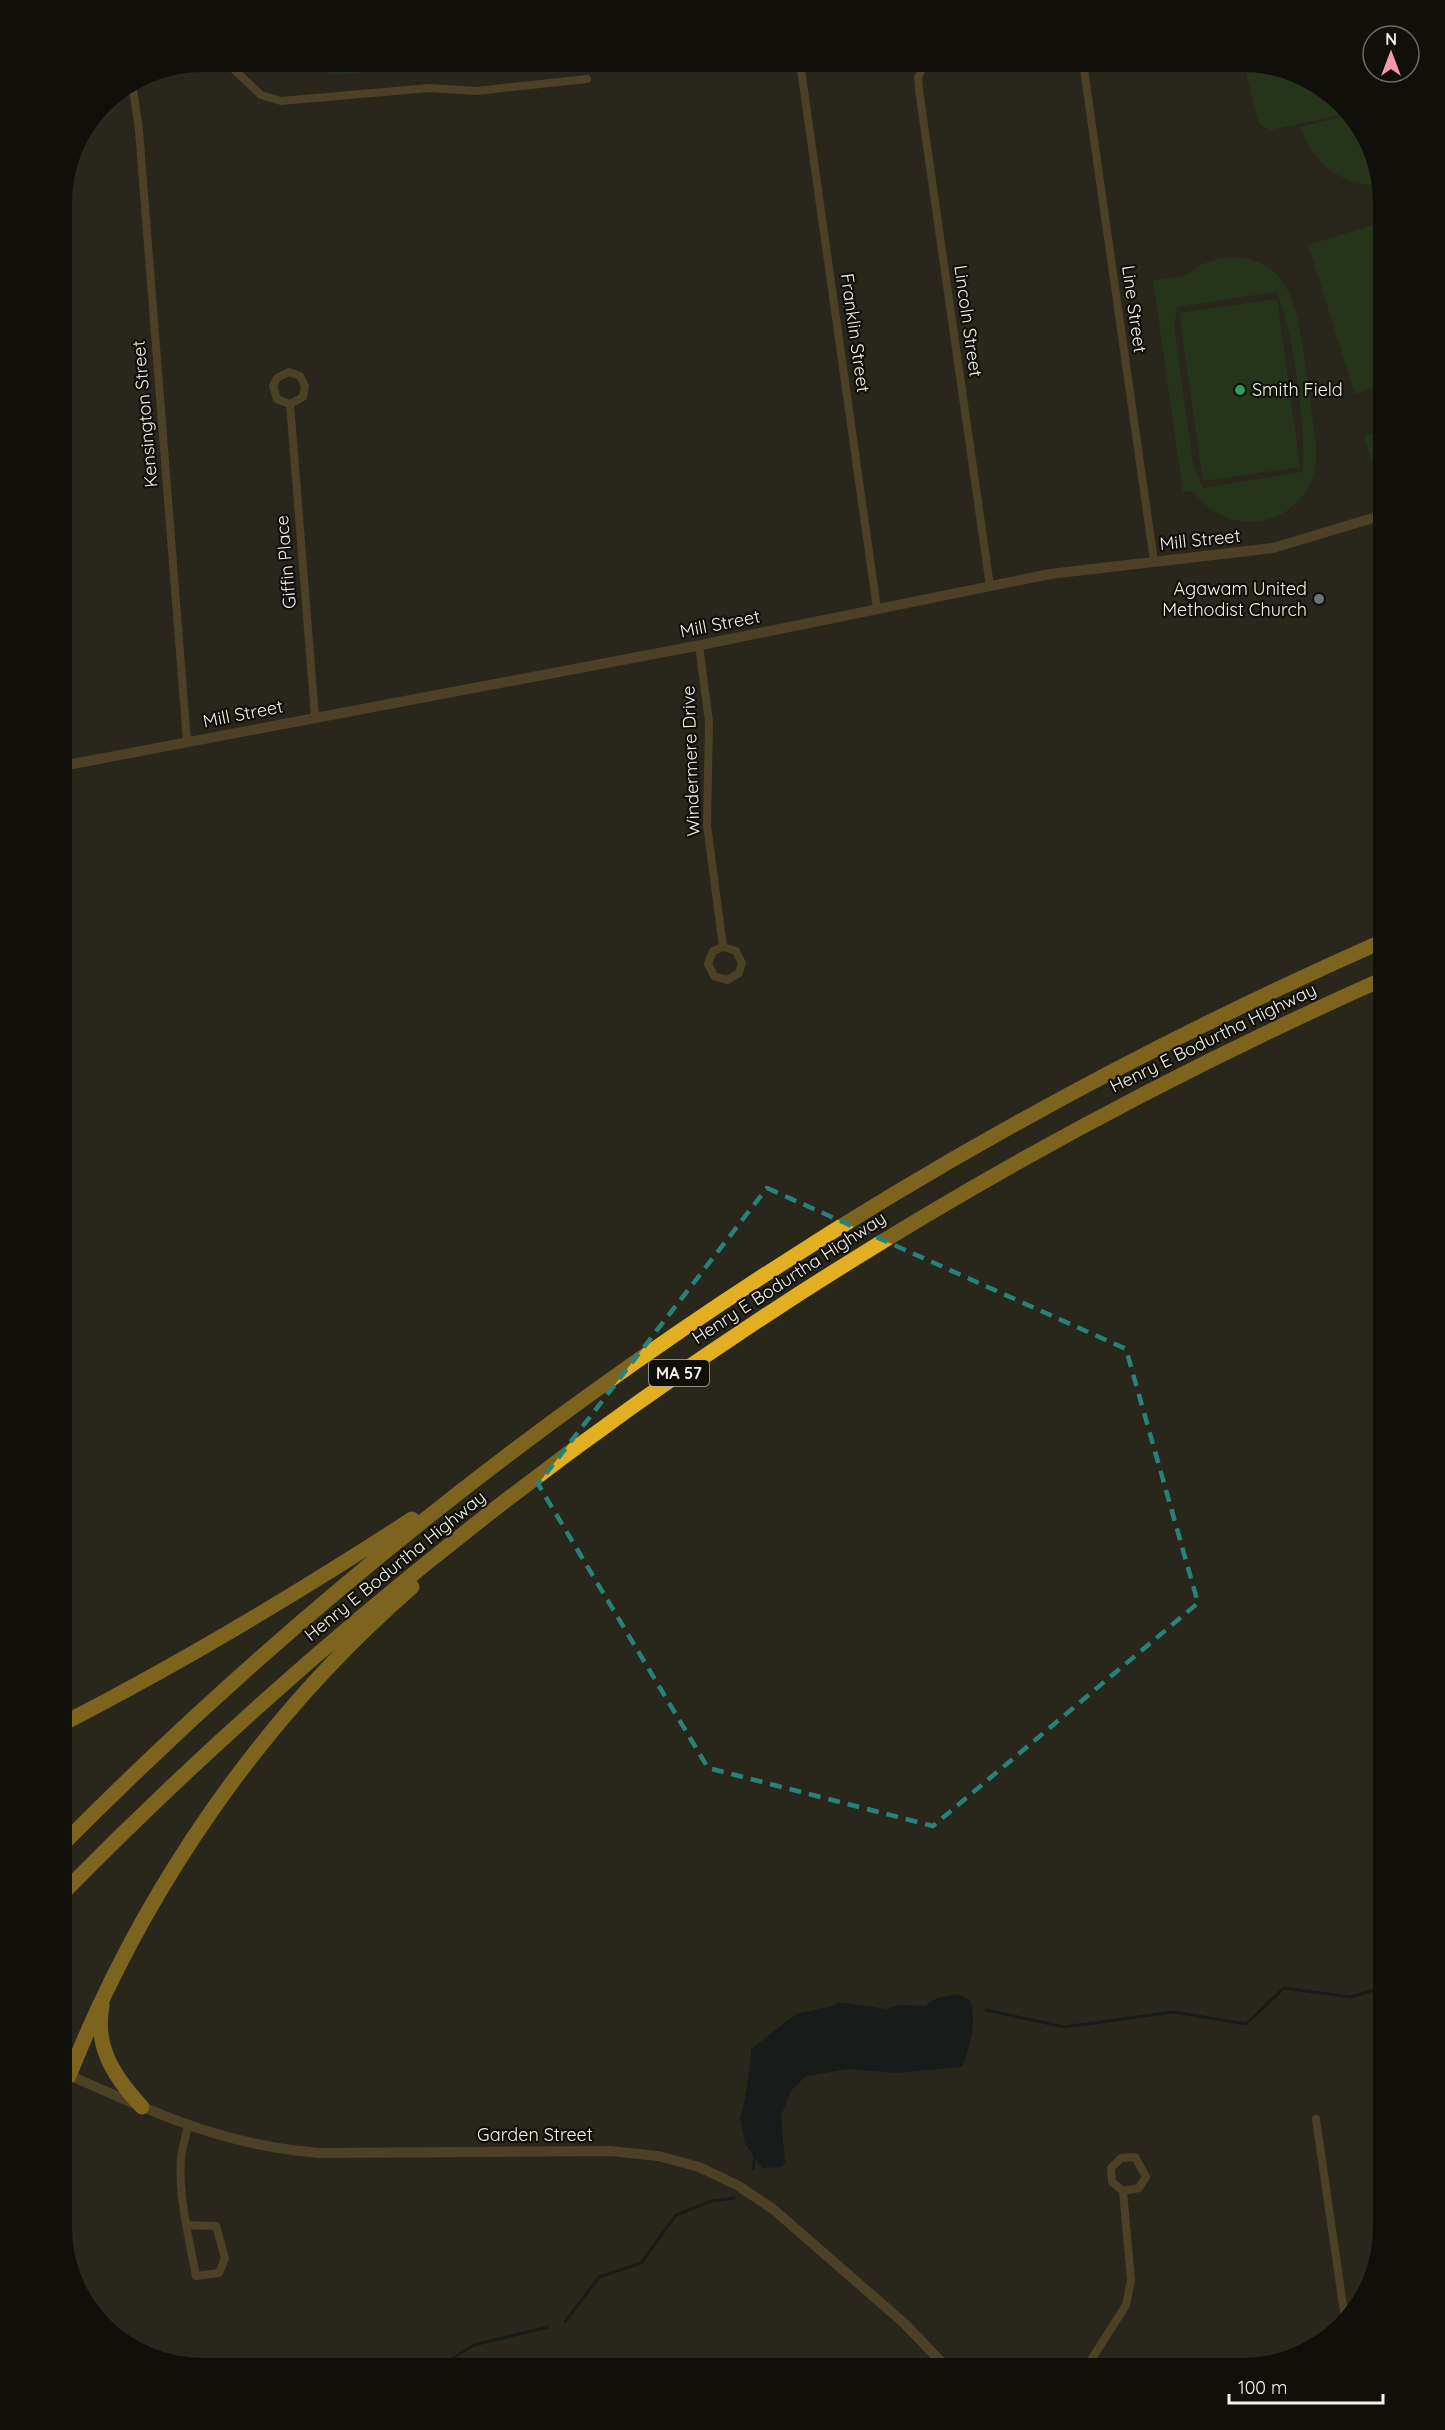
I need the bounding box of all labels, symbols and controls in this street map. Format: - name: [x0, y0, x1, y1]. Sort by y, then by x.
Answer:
- north arrow: [1361, 24, 1421, 84]
- text: N: [1385, 29, 1397, 49]
- street label: Lincoln Street: [949, 264, 988, 378]
- street label: Line Street: [1117, 264, 1152, 354]
- street label: Franklin Street: [836, 272, 875, 394]
- street label: Kensington Street: [127, 339, 162, 489]
- place label: Smith Field: [1252, 378, 1343, 401]
- marker: Smith Field: [1233, 383, 1247, 397]
- street label: Giffin Place: [270, 514, 301, 610]
- street label: Mill Street: [1158, 524, 1241, 555]
- place label: Agawam United Methodist Church: [1162, 577, 1307, 621]
- marker: Agawam United Methodist Church: [1312, 592, 1326, 606]
- street label: Mill Street: [678, 604, 762, 643]
- street label: Windermere Drive: [676, 685, 705, 837]
- street label: Mill Street: [201, 694, 285, 733]
- street label: Henry E Bodurtha Highway: [1106, 977, 1320, 1098]
- street label: Henry E Bodurtha Highway: [687, 1206, 890, 1349]
- road number: MA 57: [649, 1360, 709, 1386]
- street label: Henry E Bodurtha Highway: [299, 1485, 490, 1646]
- street label: Garden Street: [477, 2123, 593, 2146]
- scale bar: [1229, 2367, 1384, 2405]
- text: 100 m: [1238, 2376, 1287, 2399]

